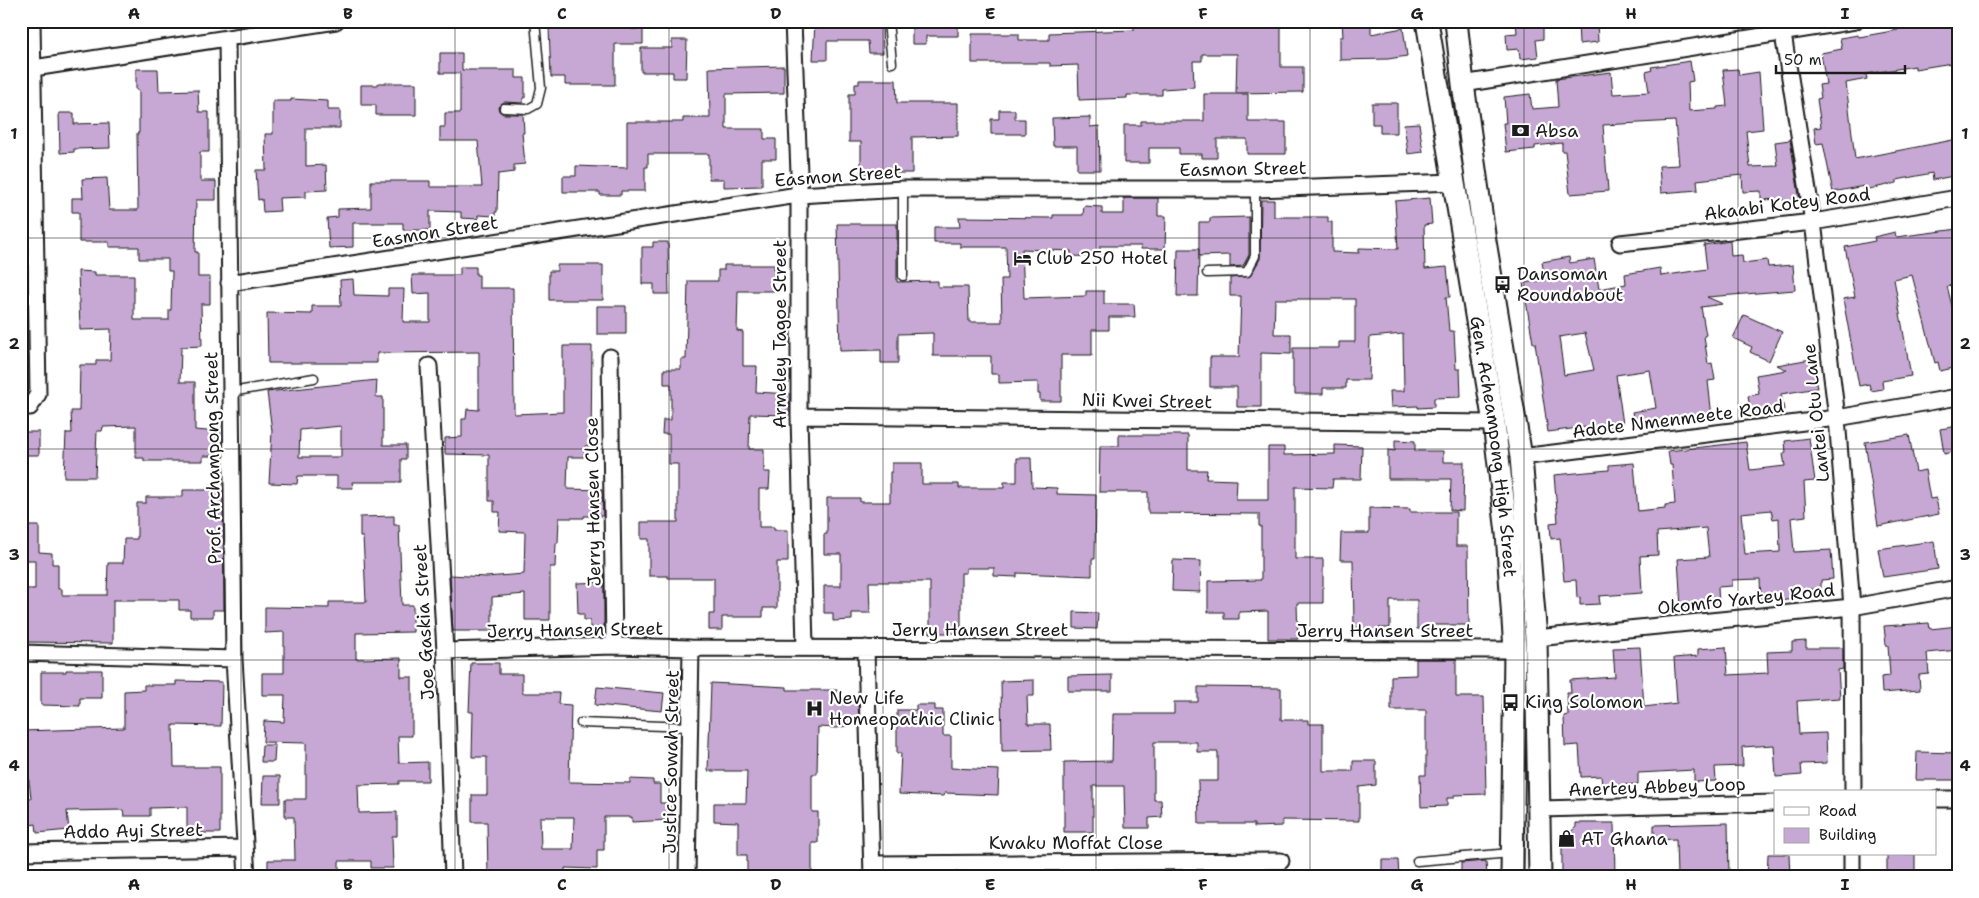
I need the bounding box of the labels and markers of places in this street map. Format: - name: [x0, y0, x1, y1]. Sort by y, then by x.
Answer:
- place label: Absa: [1535, 119, 1578, 143]
- bank icon: Absa: [1511, 121, 1531, 141]
- place label: Club 250 Hotel: [1036, 246, 1168, 270]
- hotel icon: Club 250 Hotel: [1012, 248, 1032, 268]
- place label: Dansoman Roundabout: [1517, 262, 1624, 307]
- bus stop icon: Dansoman Roundabout: [1493, 274, 1513, 294]
- place label: New Life Homeopathic Clinic: [829, 686, 995, 731]
- place label: King Solomon: [1525, 690, 1643, 714]
- bus stop icon: King Solomon: [1501, 692, 1521, 712]
- hospital icon: New Life Homeopathic Clinic: [805, 698, 825, 718]
- place label: AT Ghana: [1581, 827, 1668, 851]
- shop icon: AT Ghana: [1557, 829, 1577, 849]

